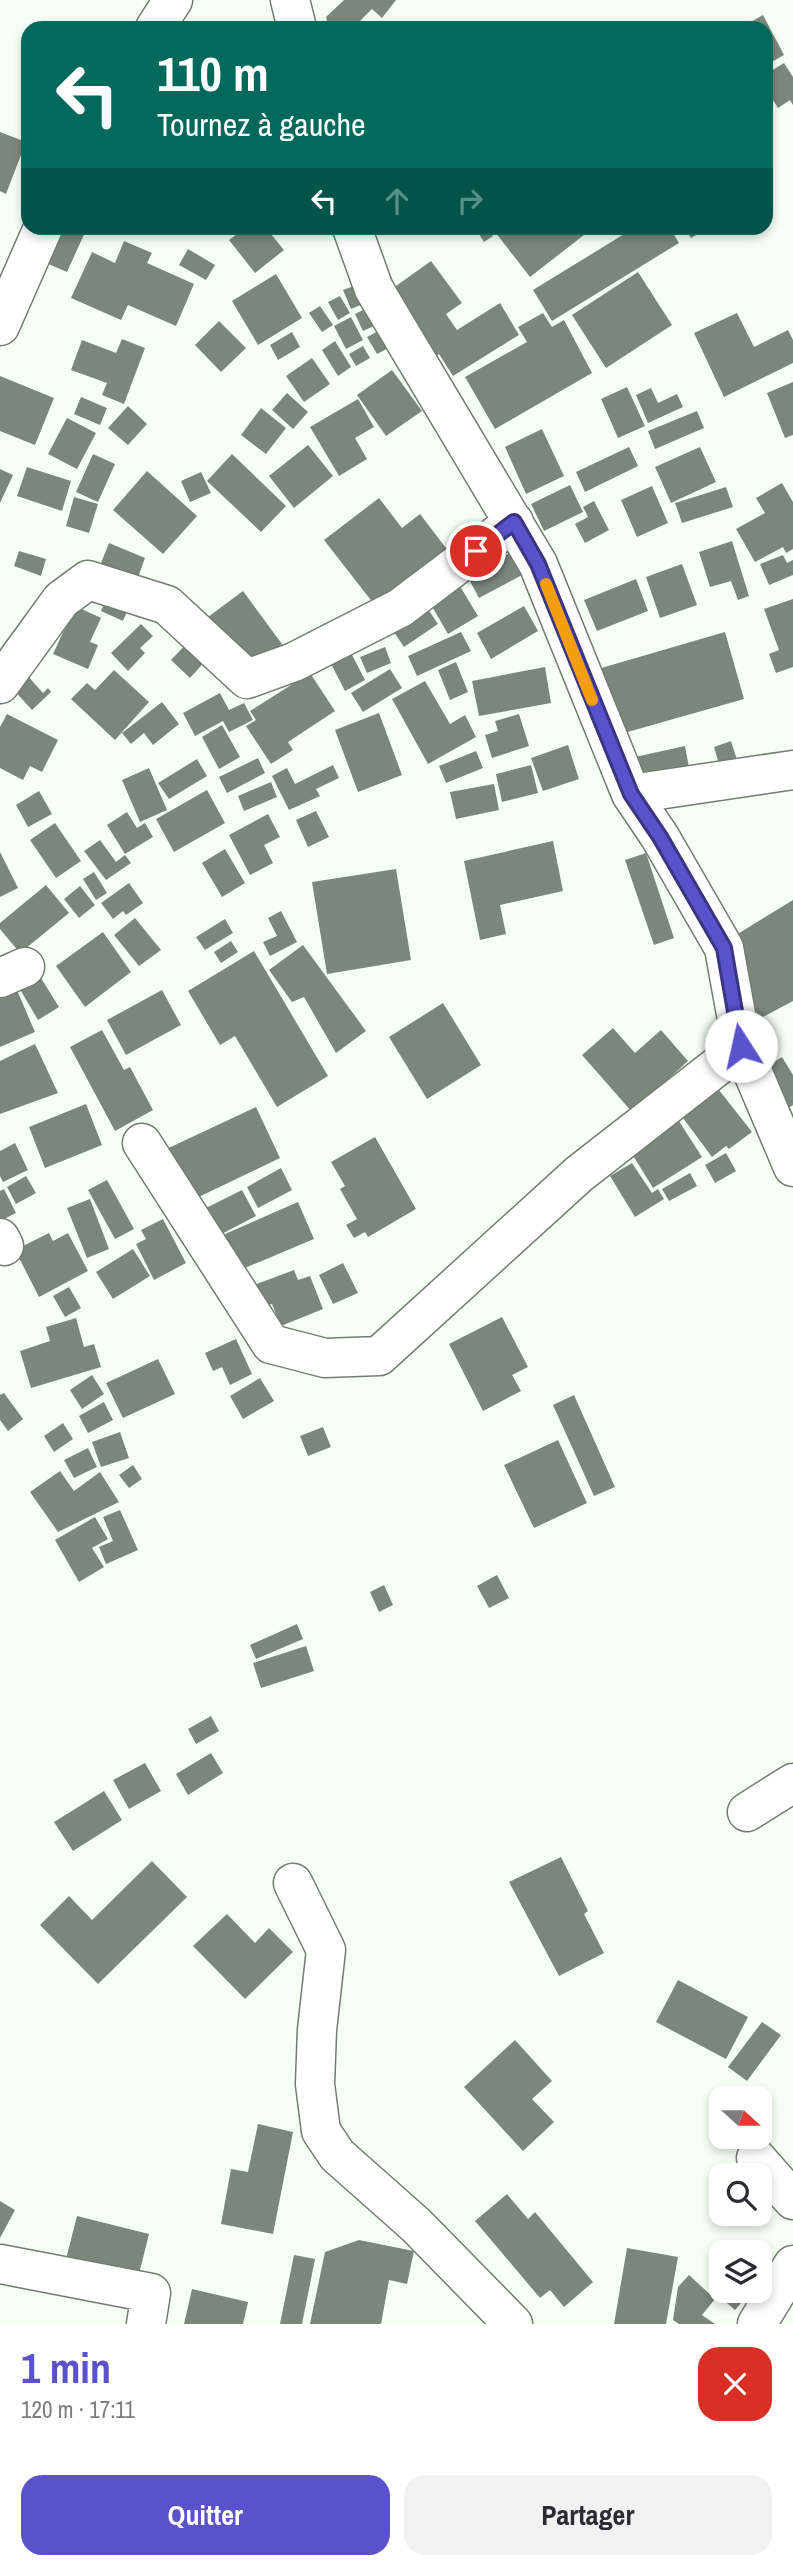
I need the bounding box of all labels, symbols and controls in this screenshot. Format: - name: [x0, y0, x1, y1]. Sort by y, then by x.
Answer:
- text: 110 m: [157, 40, 269, 106]
- icon: left: [42, 49, 133, 140]
- text: Tournez à gauche: [157, 103, 366, 146]
- icon: left: [305, 182, 343, 220]
- icon: ahead: [378, 182, 416, 220]
- icon: right: [451, 182, 489, 220]
- pin: [446, 521, 506, 581]
- icon: arrive: [457, 532, 495, 570]
- position arrow: [704, 1009, 778, 1083]
- north arrow: [709, 2086, 772, 2149]
- map controls: [709, 2086, 772, 2303]
- button: search: [709, 2163, 772, 2226]
- button: layers: [709, 2240, 772, 2303]
- text: 1 min: [21, 2340, 111, 2396]
- button: close: [698, 2347, 772, 2421]
- text: 120 m · 17:11: [21, 2394, 135, 2425]
- button: Quitter: [21, 2475, 390, 2555]
- button: Partager: [404, 2475, 772, 2555]

